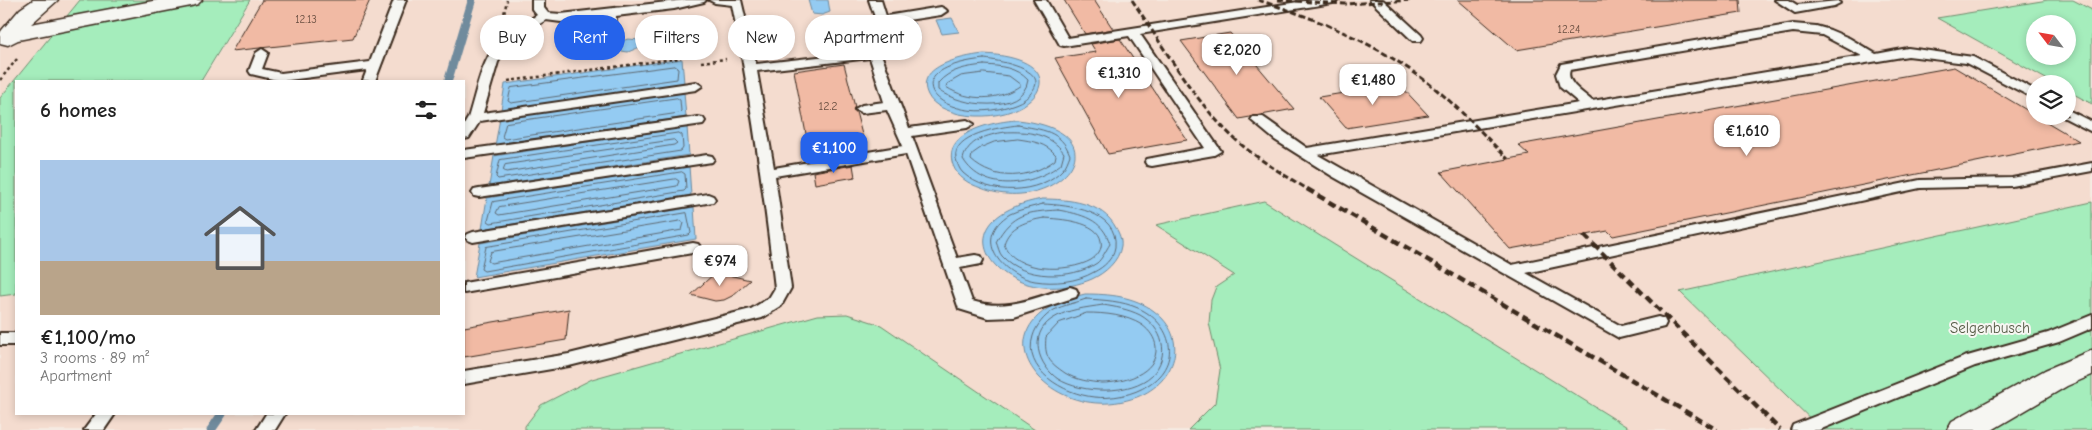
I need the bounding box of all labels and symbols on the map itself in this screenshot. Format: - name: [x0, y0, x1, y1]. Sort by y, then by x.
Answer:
- house number: 12.13: [295, 13, 317, 26]
- north arrow: [2026, 15, 2076, 65]
- house number: 12.24: [1558, 23, 1580, 36]
- pin: €2,020: [1196, 34, 1278, 76]
- pin: €1,310: [1078, 56, 1160, 99]
- pin: €1,480: [1332, 64, 1414, 106]
- house number: 12.2: [818, 99, 838, 113]
- pin: €1,610: [1706, 114, 1788, 157]
- pin: €1,100: [793, 132, 875, 174]
- pin: €974: [690, 244, 750, 287]
- park label: Selgenbusch: [1950, 319, 2030, 337]

